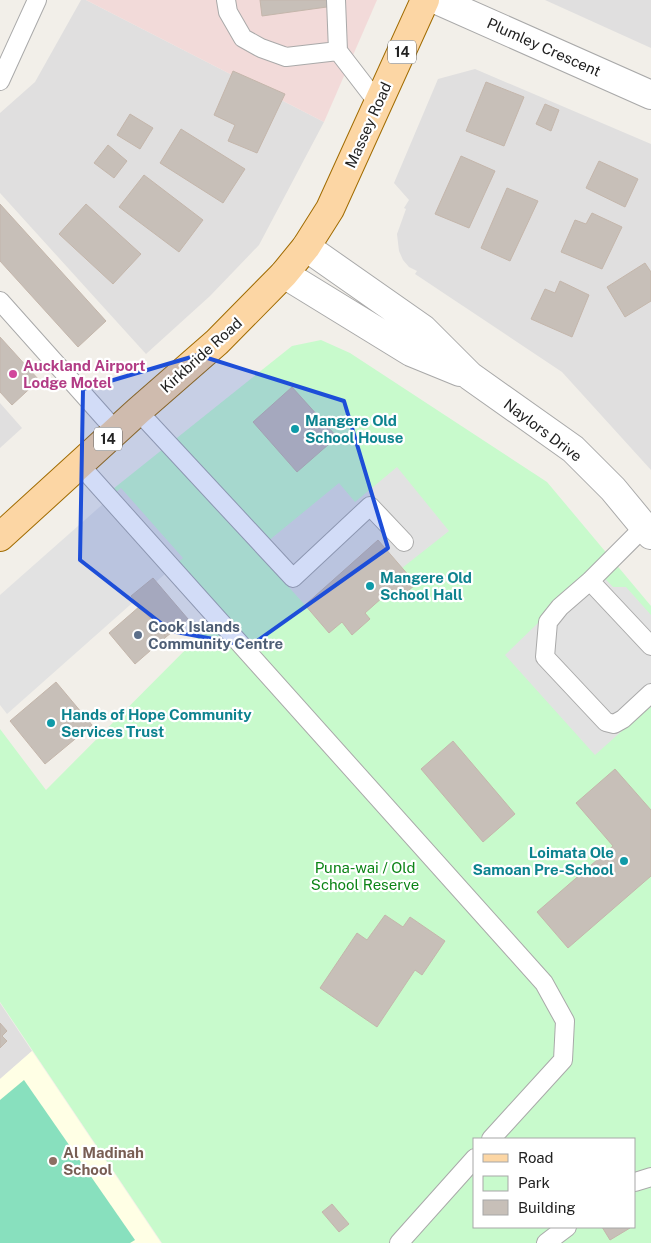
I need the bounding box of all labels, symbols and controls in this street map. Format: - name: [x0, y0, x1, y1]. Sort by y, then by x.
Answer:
- street label: Plumley Crescent: [485, 14, 604, 80]
- road number: 14: [388, 41, 416, 64]
- street label: Massey Road: [341, 79, 395, 171]
- street label: Kirkbride Road: [157, 314, 245, 396]
- place label: Auckland Airport Lodge Motel: [23, 357, 146, 391]
- marker: Auckland Airport Lodge Motel: [7, 368, 19, 380]
- street label: Naylors Drive: [501, 395, 585, 465]
- place label: Mangere Old School House: [305, 412, 403, 446]
- marker: Mangere Old School House: [289, 423, 301, 435]
- road number: 14: [94, 428, 122, 450]
- place label: Mangere Old School Hall: [380, 569, 472, 603]
- marker: Mangere Old School Hall: [364, 580, 376, 592]
- place label: Cook Islands Community Centre: [148, 618, 283, 652]
- marker: Cook Islands Community Centre: [132, 629, 144, 641]
- place label: Hands of Hope Community Services Trust: [61, 706, 252, 740]
- marker: Hands of Hope Community Services Trust: [45, 717, 57, 729]
- place label: Loimata Ole Samoan Pre-School: [473, 844, 614, 878]
- marker: Loimata Ole Samoan Pre-School: [618, 855, 630, 867]
- park label: Puna-wai / Old School Reserve: [311, 859, 419, 893]
- legend: [473, 1138, 636, 1228]
- place label: Al Madinah School: [63, 1144, 144, 1178]
- text: Road: [518, 1149, 554, 1166]
- marker: Al Madinah School: [47, 1155, 59, 1167]
- text: Park: [518, 1174, 550, 1191]
- text: Building: [518, 1199, 576, 1216]

